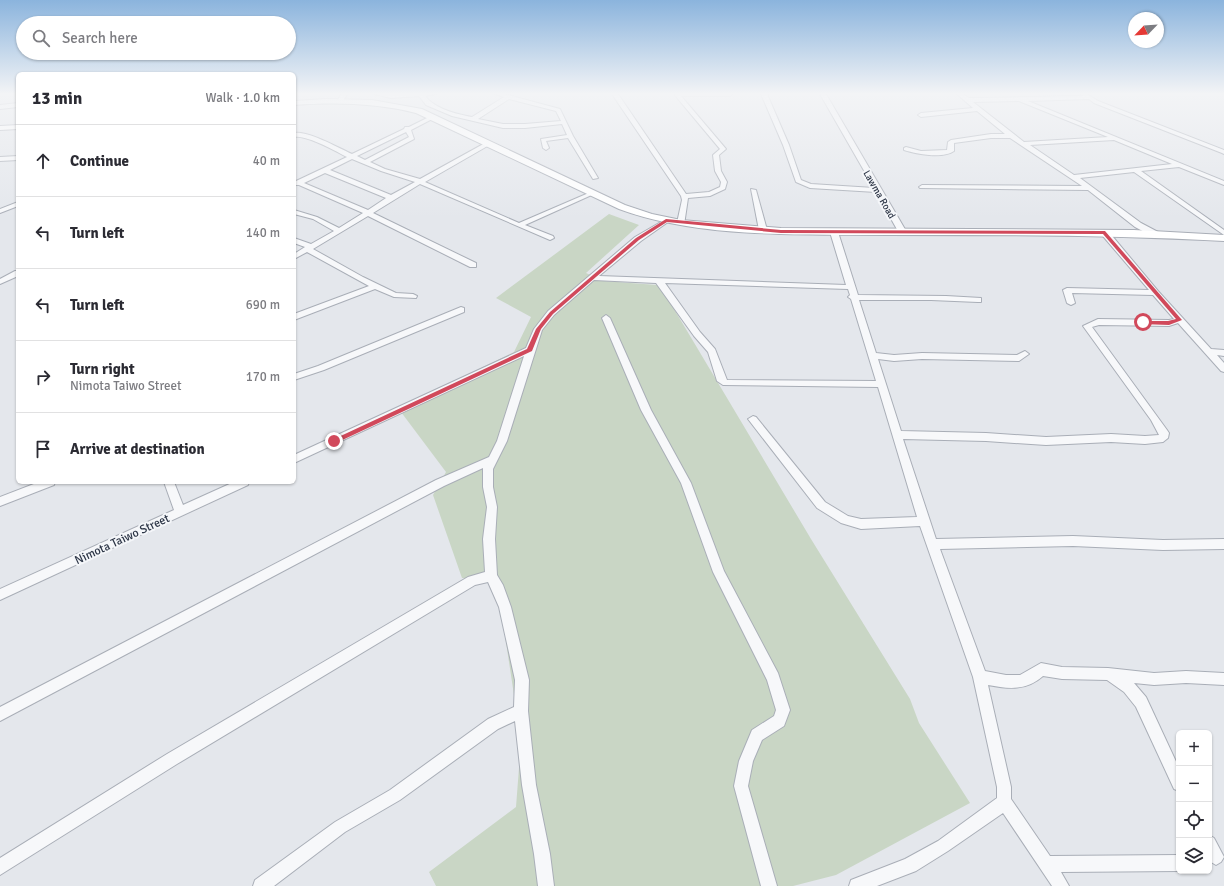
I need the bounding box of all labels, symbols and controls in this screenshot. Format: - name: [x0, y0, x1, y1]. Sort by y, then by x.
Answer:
- north arrow: [1128, 12, 1164, 48]
- search box: [16, 16, 296, 60]
- icon: search: [30, 27, 52, 49]
- text: Search here: [62, 29, 138, 47]
- text: 13 min: [32, 88, 82, 109]
- text: Walk · 1.0 km: [206, 90, 280, 106]
- icon: ahead: [32, 150, 54, 172]
- text: Continue: [70, 152, 129, 170]
- text: 40 m: [253, 153, 280, 169]
- street label: Lawma Road: [860, 168, 898, 221]
- icon: left: [32, 222, 54, 244]
- text: Turn left: [70, 224, 124, 242]
- text: 140 m: [246, 225, 280, 241]
- icon: left: [32, 294, 54, 316]
- text: Turn left: [70, 296, 124, 314]
- text: 690 m: [246, 297, 280, 313]
- route start: [1134, 313, 1152, 331]
- text: Turn right: [70, 360, 135, 378]
- icon: right: [32, 366, 54, 388]
- text: 170 m: [246, 369, 280, 385]
- text: Nimota Taiwo Street: [70, 378, 182, 394]
- route end: [325, 432, 343, 450]
- icon: arrive: [32, 438, 54, 460]
- text: Arrive at destination: [70, 440, 205, 458]
- street label: Nimota Taiwo Street: [72, 511, 172, 568]
- map controls: [1176, 730, 1212, 874]
- button: +: [1176, 730, 1212, 766]
- button: −: [1176, 766, 1212, 802]
- button: locate: [1176, 802, 1212, 838]
- button: layers: [1176, 838, 1212, 874]

